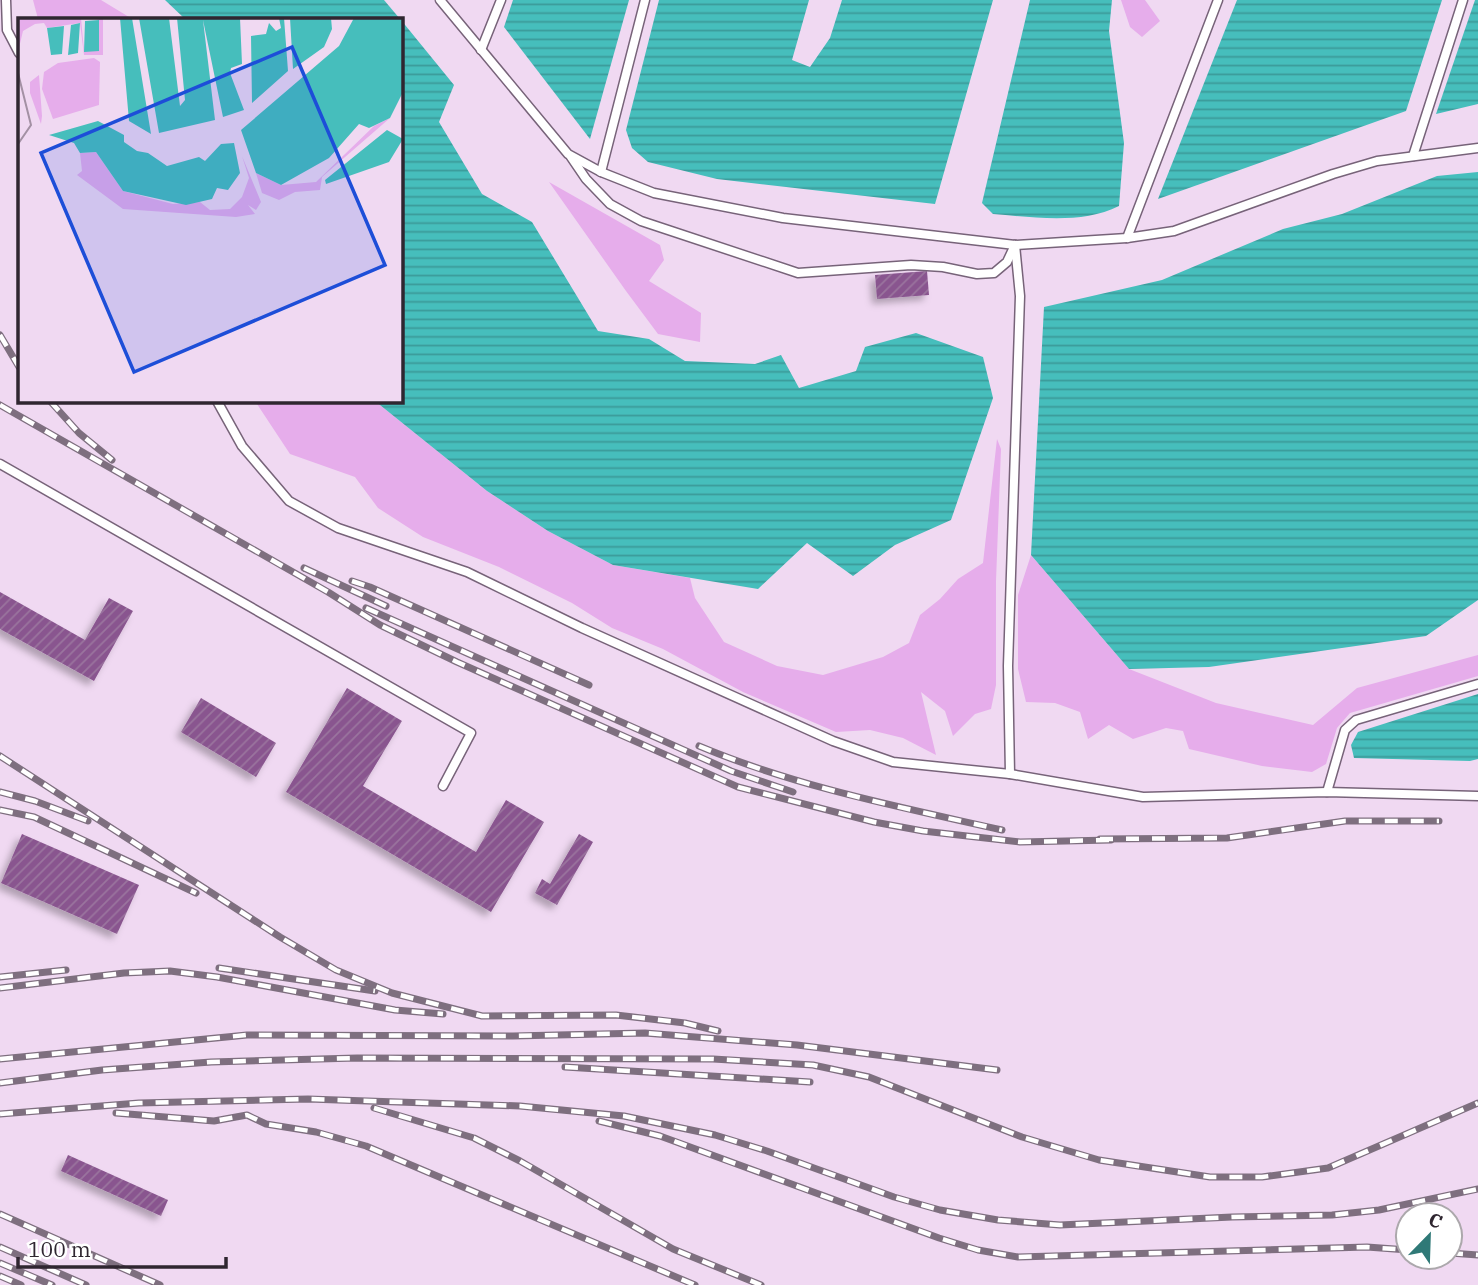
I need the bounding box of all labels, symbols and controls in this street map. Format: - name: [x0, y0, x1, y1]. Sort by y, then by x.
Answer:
- inset map: [18, 18, 402, 402]
- north arrow: [1394, 1201, 1464, 1271]
- text: С: [1425, 1207, 1446, 1234]
- scale bar: [18, 1226, 226, 1270]
- text: 100 m: [28, 1235, 91, 1263]

